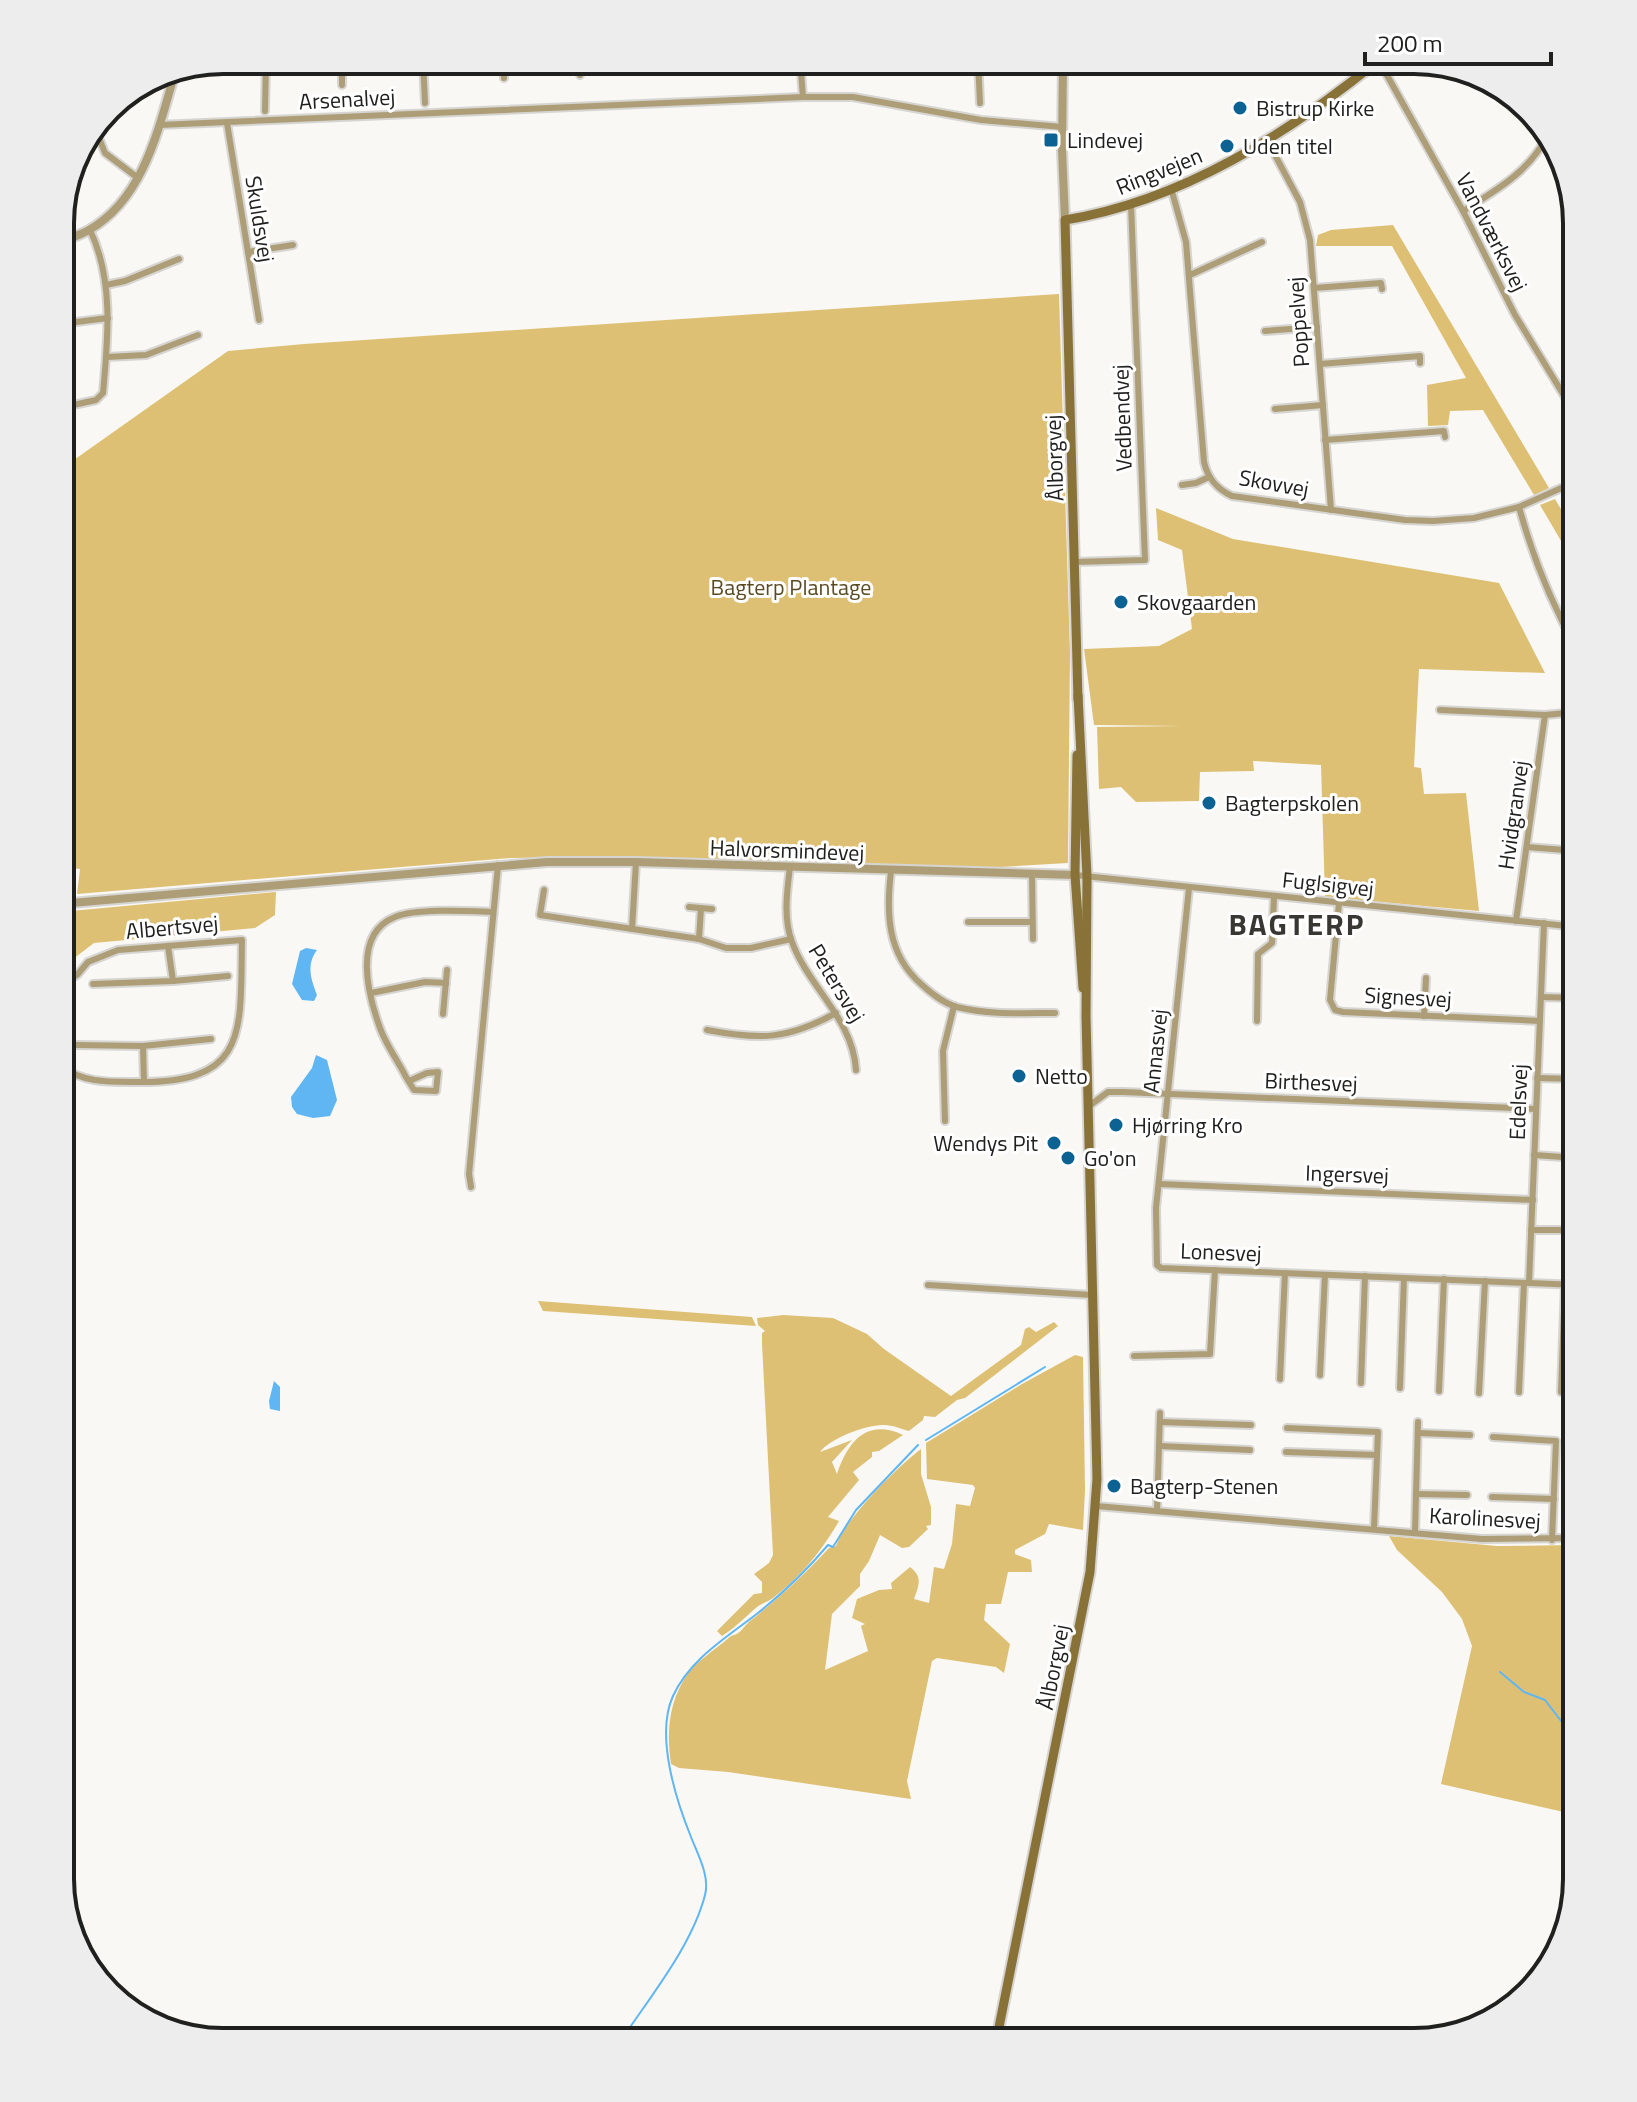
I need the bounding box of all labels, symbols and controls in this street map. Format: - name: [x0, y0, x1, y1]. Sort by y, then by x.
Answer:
- scale bar: [1365, 16, 1551, 66]
- text: 200 m: [1377, 25, 1443, 61]
- street label: Arsenalvej: [298, 80, 396, 118]
- place label: Bistrup Kirke: [1256, 91, 1374, 125]
- marker: Bistrup Kirke: [1231, 99, 1249, 117]
- place label: Lindevej: [1067, 123, 1143, 157]
- place label: Uden titel: [1243, 129, 1333, 163]
- marker: Lindevej: [1042, 131, 1060, 149]
- marker: Uden titel: [1218, 137, 1236, 155]
- street label: Ringvejen: [1111, 138, 1207, 204]
- street label: Vandværksvej: [1447, 167, 1537, 297]
- street label: Skuldsvej: [236, 173, 284, 265]
- street label: Poppelvej: [1278, 276, 1318, 368]
- street label: Vedbendvej: [1103, 364, 1141, 472]
- street label: Ålborgvej: [1036, 414, 1072, 502]
- street label: Skovvej: [1236, 460, 1312, 506]
- park label: Bagterp Plantage: [711, 570, 871, 604]
- place label: Skovgaarden: [1137, 585, 1256, 619]
- marker: Skovgaarden: [1112, 593, 1130, 611]
- street label: Hvidgranvej: [1489, 758, 1537, 872]
- place label: Bagterpskolen: [1225, 786, 1359, 820]
- marker: Bagterpskolen: [1200, 794, 1218, 812]
- street label: Halvorsmindevej: [709, 830, 865, 870]
- street label: Fuglsigvej: [1281, 862, 1375, 906]
- district label: BAGTERP: [1229, 901, 1365, 947]
- street label: Albertsvej: [124, 906, 220, 948]
- street label: Petersvej: [800, 937, 874, 1029]
- street label: Signesvej: [1363, 978, 1453, 1016]
- street label: Annasvej: [1134, 1007, 1176, 1095]
- place label: Netto: [1035, 1059, 1088, 1093]
- street label: Birthesvej: [1264, 1063, 1358, 1101]
- street label: Edelsvej: [1500, 1063, 1536, 1141]
- marker: Netto: [1010, 1067, 1028, 1085]
- place label: Hjørring Kro: [1132, 1108, 1243, 1142]
- marker: Hjørring Kro: [1107, 1116, 1125, 1134]
- place label: Wendys Pit: [933, 1126, 1038, 1160]
- marker: Wendys Pit: [1045, 1134, 1063, 1152]
- place label: Go'on: [1084, 1141, 1137, 1175]
- marker: Go'on: [1059, 1149, 1077, 1167]
- street label: Ingersvej: [1305, 1156, 1389, 1192]
- street label: Lonesvej: [1180, 1234, 1262, 1270]
- place label: Bagterp-Stenen: [1130, 1469, 1278, 1503]
- marker: Bagterp-Stenen: [1105, 1477, 1123, 1495]
- street label: Karolinesvej: [1428, 1498, 1542, 1538]
- street label: Ålborgvej: [1028, 1621, 1078, 1713]

